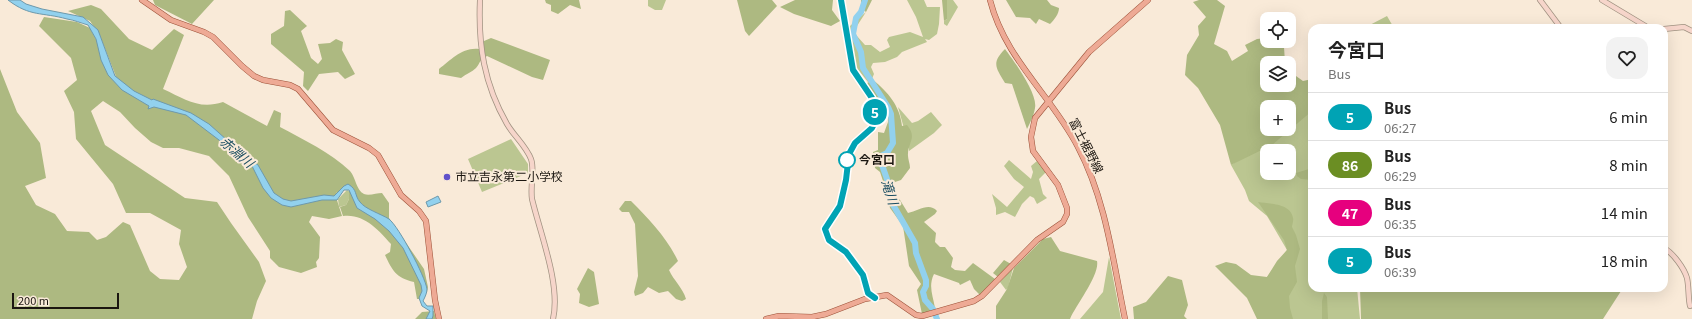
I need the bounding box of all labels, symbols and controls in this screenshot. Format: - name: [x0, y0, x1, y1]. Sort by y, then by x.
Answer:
- map controls: [1260, 12, 1296, 180]
- button: locate: [1260, 12, 1296, 48]
- text: 今宮口: [1328, 35, 1385, 62]
- button: heart: [1606, 37, 1648, 79]
- button: layers: [1260, 56, 1296, 92]
- text: Bus: [1328, 64, 1351, 83]
- text: Bus: [1384, 97, 1411, 118]
- line badge: 5: [862, 99, 888, 125]
- button: +: [1260, 100, 1296, 136]
- text: 5: [871, 102, 879, 122]
- text: 6 min: [1609, 106, 1648, 127]
- text: 5: [1346, 107, 1354, 127]
- street label: 富士裾野線: [1066, 115, 1109, 176]
- text: 06:27: [1384, 118, 1416, 137]
- water label: 赤淵川: [216, 132, 260, 173]
- button: −: [1260, 144, 1296, 180]
- text: Bus: [1384, 145, 1411, 166]
- place label: 今宮口: [859, 150, 895, 167]
- marker: 今宮口: [838, 151, 856, 169]
- text: 8 min: [1609, 154, 1648, 175]
- text: 86: [1342, 155, 1358, 175]
- text: 06:29: [1384, 166, 1416, 185]
- place label: 市立吉永第二小学校: [455, 167, 563, 184]
- marker: 市立吉永第二小学校: [442, 172, 452, 182]
- water label: 滝川: [877, 177, 904, 209]
- text: Bus: [1384, 193, 1411, 214]
- text: 14 min: [1601, 202, 1648, 223]
- text: 47: [1342, 203, 1358, 223]
- text: 06:35: [1384, 214, 1416, 233]
- text: Bus: [1384, 241, 1411, 262]
- text: 18 min: [1601, 250, 1648, 271]
- text: 5: [1346, 251, 1354, 271]
- text: 06:39: [1384, 262, 1416, 281]
- scale bar: [12, 291, 119, 310]
- text: 200 m: [18, 292, 49, 308]

